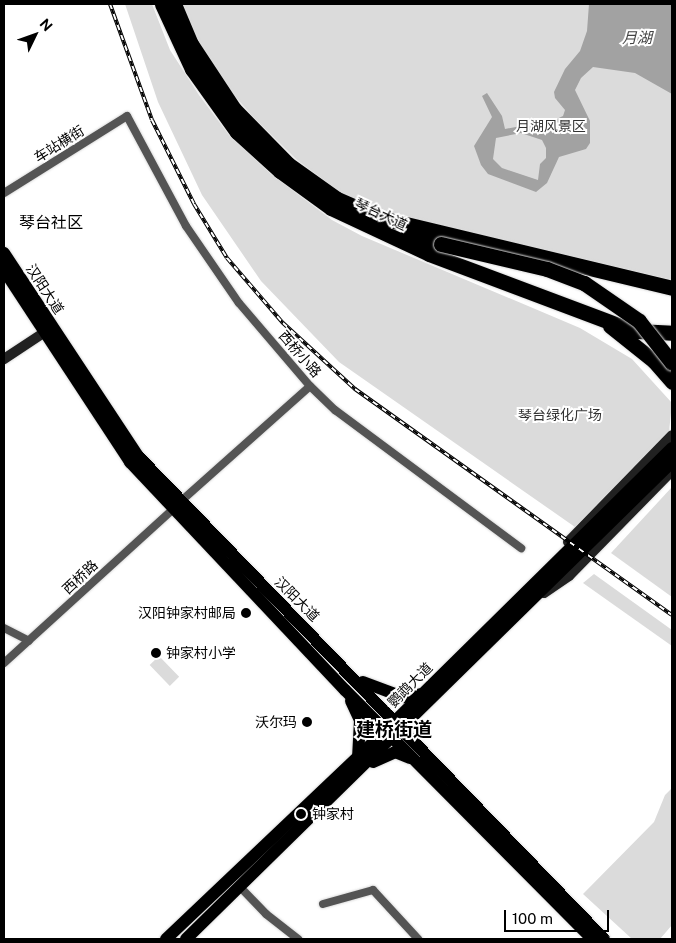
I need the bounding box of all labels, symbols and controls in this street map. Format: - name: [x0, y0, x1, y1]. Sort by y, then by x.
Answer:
- north arrow: [10, 10, 60, 60]
- text: N: [37, 16, 56, 34]
- water label: 月湖: [622, 29, 652, 47]
- park label: 月湖风景区: [516, 118, 586, 134]
- street label: 车站横街: [31, 122, 87, 166]
- street label: 琴台大道: [352, 195, 410, 233]
- district label: 琴台社区: [19, 213, 83, 233]
- street label: 汉阳大道: [23, 261, 67, 317]
- street label: 西桥小路: [275, 327, 325, 381]
- park label: 琴台绿化广场: [518, 407, 602, 423]
- street label: 西桥路: [59, 557, 101, 597]
- street label: 汉阳大道: [271, 573, 323, 625]
- place label: 汉阳钟家村邮局: [138, 605, 236, 621]
- marker: 汉阳钟家村邮局: [240, 607, 252, 619]
- place label: 钟家村小学: [166, 645, 236, 661]
- marker: 钟家村小学: [150, 647, 162, 659]
- street label: 鹦鹉大道: [384, 659, 436, 711]
- place label: 沃尔玛: [255, 714, 297, 730]
- marker: 沃尔玛: [301, 716, 313, 728]
- district label: 建桥街道: [356, 719, 432, 741]
- place label: 钟家村: [312, 806, 354, 822]
- marker: 钟家村: [294, 807, 308, 821]
- scale bar: [506, 900, 611, 932]
- text: 100 m: [512, 910, 553, 927]

